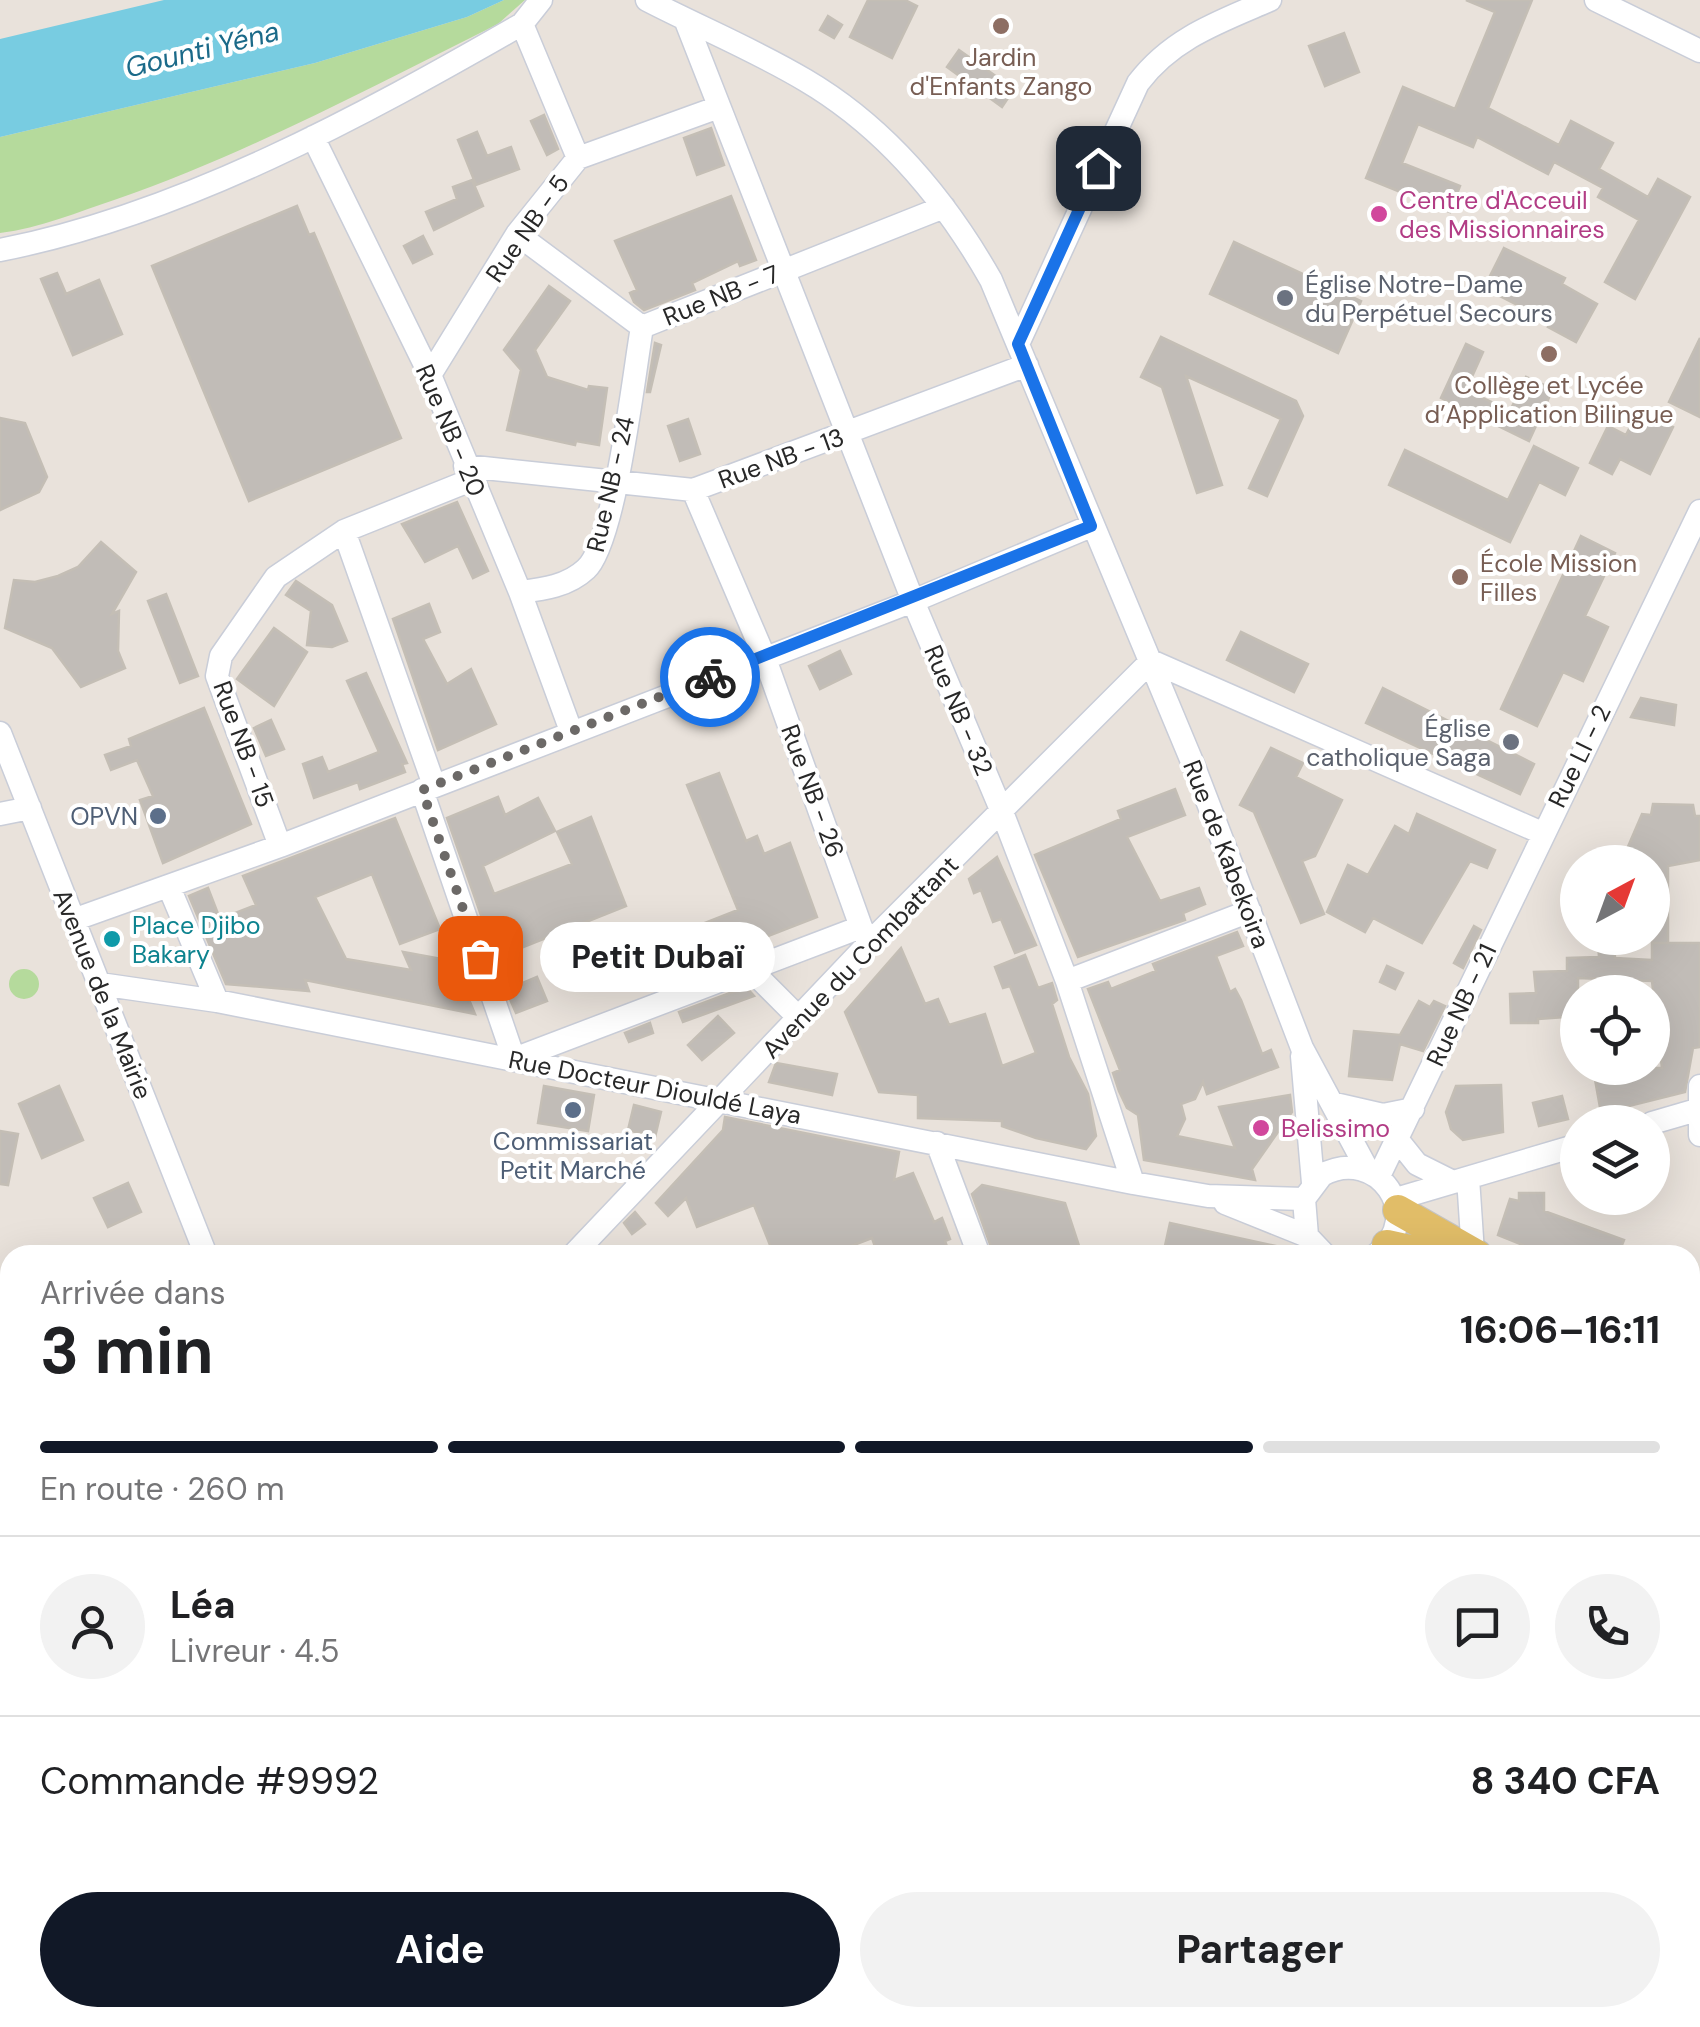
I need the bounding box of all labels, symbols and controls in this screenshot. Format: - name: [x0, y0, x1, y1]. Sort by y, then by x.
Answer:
- water label: Gounti Yéna: [121, 12, 283, 87]
- marker: Jardin d'Enfants Zango: [990, 15, 1012, 37]
- place label: Jardin d'Enfants Zango: [910, 41, 1092, 103]
- pin: [1056, 126, 1141, 211]
- icon: home: [1071, 141, 1126, 196]
- street label: Rue NB - 5: [478, 168, 577, 289]
- place label: Centre d'Acceuil des Missionnaires: [1399, 184, 1605, 246]
- marker: Centre d'Acceuil des Missionnaires: [1368, 203, 1390, 225]
- street label: Rue NB - 7: [658, 257, 784, 334]
- place label: Église Notre-Dame du Perpétuel Secours: [1305, 268, 1553, 330]
- marker: Église Notre-Dame du Perpétuel Secours: [1274, 287, 1296, 309]
- marker: Collège et Lycée d’Application Bilingue: [1538, 343, 1560, 365]
- street label: Rue NB - 20: [408, 359, 493, 501]
- place label: Collège et Lycée d’Application Bilingue: [1424, 369, 1674, 431]
- street label: Rue NB - 24: [579, 413, 642, 555]
- street label: Rue NB - 13: [714, 420, 849, 497]
- place label: École Mission Filles: [1480, 547, 1637, 609]
- marker: École Mission Filles: [1449, 566, 1471, 588]
- courier: [660, 627, 760, 727]
- street label: Rue NB - 32: [916, 640, 1001, 780]
- icon: bike: [683, 650, 738, 705]
- street label: Rue NB - 15: [205, 676, 282, 812]
- street label: Rue LI - 2: [1540, 699, 1618, 813]
- place label: Église catholique Saga: [1306, 712, 1491, 774]
- street label: Rue NB - 26: [773, 720, 852, 862]
- marker: Église catholique Saga: [1500, 731, 1522, 753]
- street label: Rue de Kabekoira: [1175, 755, 1278, 953]
- place label: OPVN: [70, 800, 138, 833]
- marker: OPVN: [147, 805, 169, 827]
- north arrow: [1560, 845, 1670, 955]
- map controls: [1560, 845, 1670, 1215]
- street label: Avenue du Combattant: [755, 849, 966, 1066]
- street label: Avenue de la Mairie: [45, 884, 160, 1104]
- place label: Place Djibo Bakary: [132, 909, 261, 971]
- pin: [438, 916, 523, 1001]
- callout: Petit Dubaï: [540, 923, 775, 993]
- marker: Place Djibo Bakary: [101, 928, 123, 950]
- icon: bag: [453, 931, 508, 986]
- text: Petit Dubaï: [571, 936, 744, 978]
- street label: Rue NB - 21: [1419, 939, 1504, 1072]
- button: locate: [1560, 975, 1670, 1085]
- street label: Rue Docteur Diouldé Laya: [506, 1043, 804, 1132]
- marker: Commissariat Petit Marché: [562, 1099, 584, 1121]
- button: layers: [1560, 1105, 1670, 1215]
- place label: Belissimo: [1281, 1112, 1390, 1145]
- marker: Belissimo: [1250, 1117, 1272, 1139]
- place label: Commissariat Petit Marché: [493, 1125, 653, 1187]
- text: Arrivée dans: [40, 1272, 225, 1314]
- text: 16:06–16:11: [1460, 1305, 1660, 1355]
- text: 3 min: [40, 1309, 214, 1393]
- text: En route · 260 m: [40, 1468, 285, 1510]
- button: person: [40, 1574, 145, 1679]
- button: chat: [1425, 1574, 1530, 1679]
- button: phone: [1555, 1574, 1660, 1679]
- text: Léa: [170, 1580, 235, 1630]
- text: Livreur · 4.5: [170, 1630, 340, 1672]
- text: Commande #9992: [40, 1756, 379, 1806]
- text: 8 340 CFA: [1471, 1756, 1660, 1806]
- button: Aide: [40, 1892, 840, 2007]
- button: Partager: [860, 1892, 1660, 2007]

